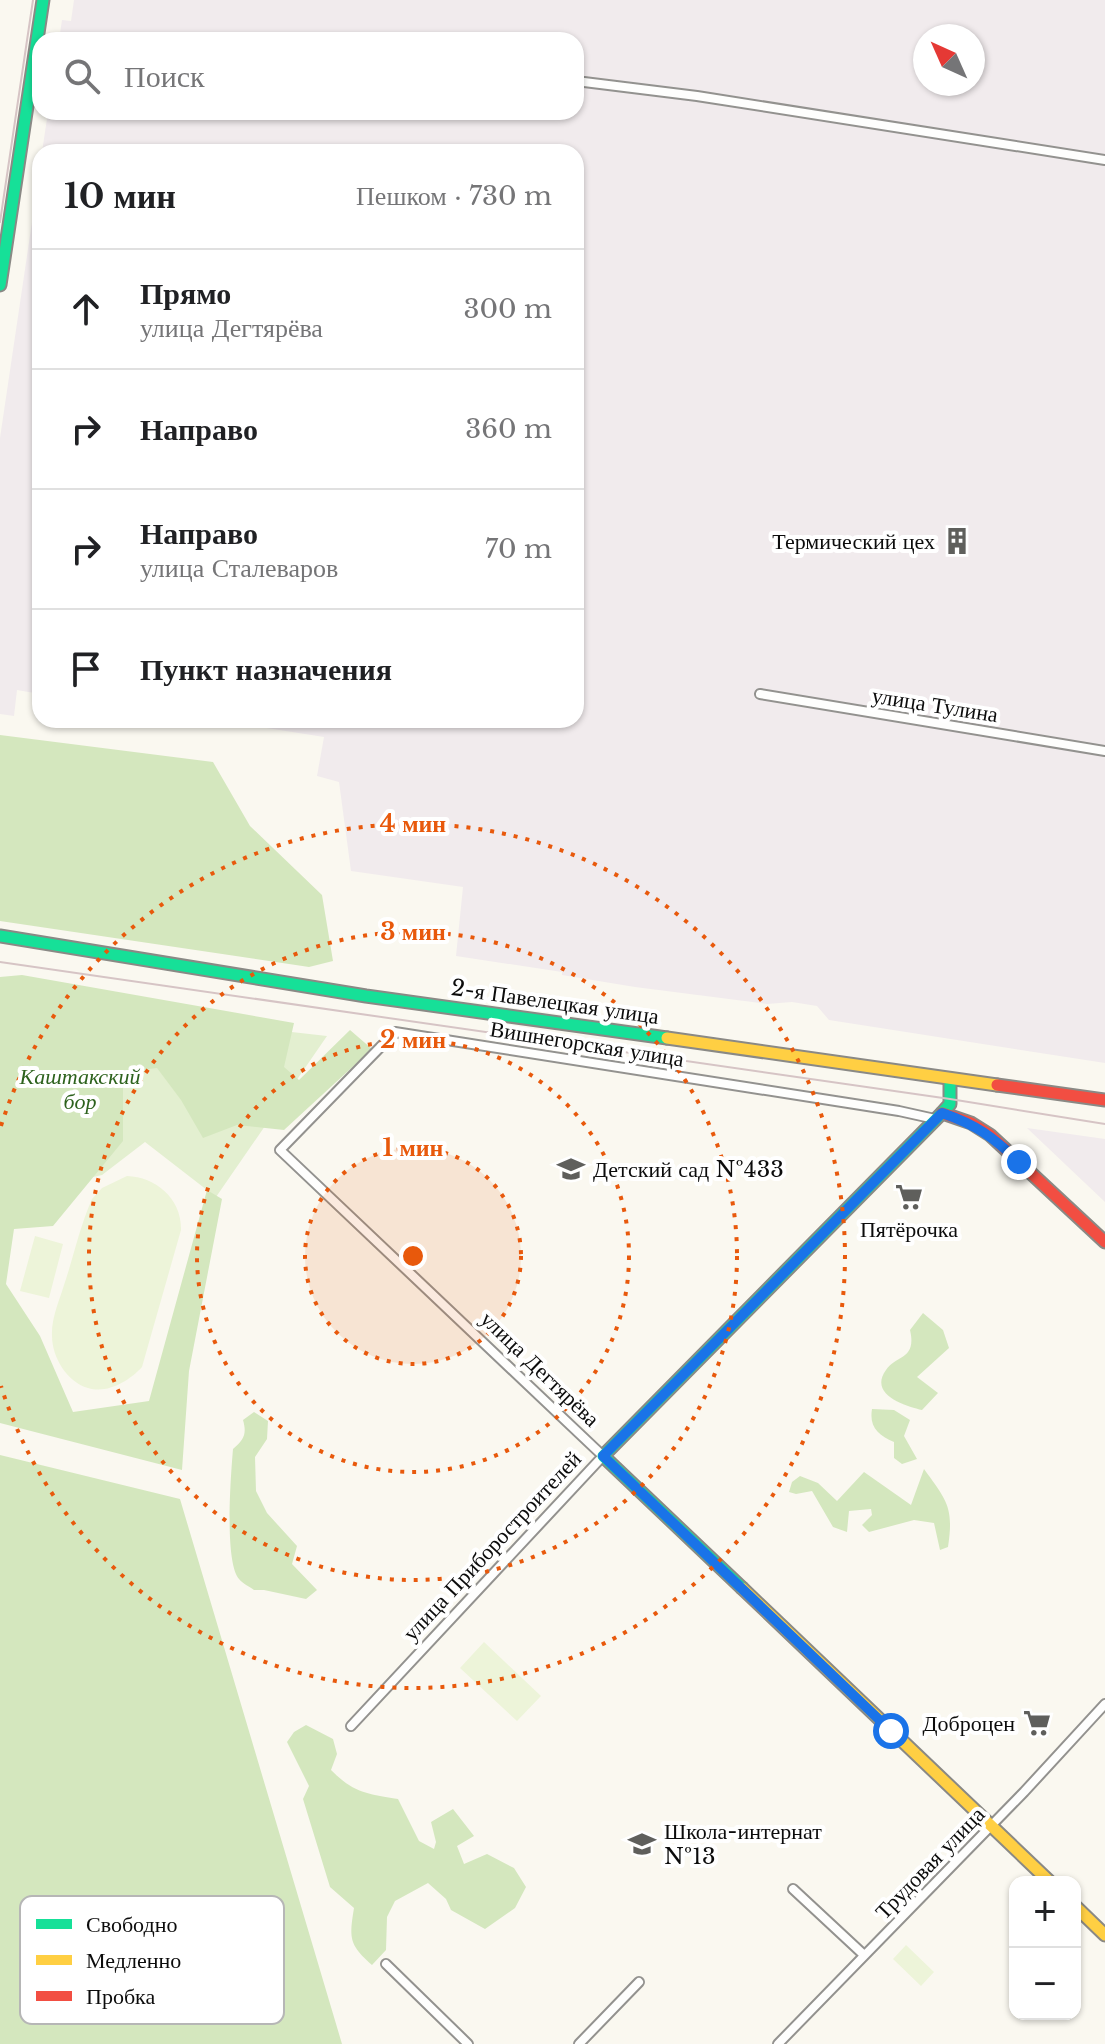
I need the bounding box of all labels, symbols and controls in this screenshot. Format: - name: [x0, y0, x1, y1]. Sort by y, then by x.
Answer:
- north arrow: [913, 24, 985, 96]
- search box: [32, 32, 584, 120]
- icon: search: [60, 54, 104, 98]
- text: Поиск: [124, 58, 205, 95]
- text: 10 мин: [64, 175, 176, 217]
- text: Пешком · 730 m: [356, 180, 552, 212]
- text: Прямо: [140, 275, 231, 312]
- icon: ahead: [64, 287, 108, 331]
- text: 300 m: [463, 293, 552, 325]
- text: улица Дегтярёва: [140, 312, 323, 344]
- icon: right: [64, 407, 108, 451]
- text: Направо: [140, 411, 258, 448]
- text: 360 m: [465, 413, 552, 445]
- text: Направо: [140, 515, 258, 552]
- building icon: Термический цех: [942, 526, 972, 556]
- icon: right: [64, 527, 108, 571]
- place label: Термический цех: [772, 528, 935, 555]
- text: 70 m: [485, 533, 552, 565]
- text: улица Сталеваров: [140, 552, 338, 584]
- icon: arrive: [64, 647, 108, 691]
- text: Пункт назначения: [140, 651, 392, 688]
- street label: улица Тулина: [870, 682, 1000, 728]
- text: 4 мин: [380, 809, 446, 838]
- text: 3 мин: [380, 917, 446, 946]
- street label: 2-я Павелецкая улица: [450, 974, 661, 1030]
- street label: Вишнегорская улица: [488, 1015, 686, 1073]
- text: 2 мин: [380, 1025, 446, 1054]
- park label: Каштакский бор: [19, 1063, 140, 1115]
- text: 1 мин: [383, 1133, 444, 1162]
- route end: [1001, 1144, 1037, 1180]
- school or university icon: Детский сад №433: [556, 1154, 586, 1184]
- place label: Детский сад №433: [593, 1156, 784, 1183]
- supermarket icon: Пятёрочка: [894, 1182, 924, 1212]
- place label: Пятёрочка: [860, 1216, 958, 1243]
- centre of rings: [399, 1242, 427, 1270]
- street label: улица Дегтярёва: [475, 1306, 605, 1433]
- street label: улица Приборостроителей: [397, 1445, 587, 1646]
- supermarket icon: Доброцен: [1022, 1708, 1052, 1738]
- place label: Доброцен: [922, 1710, 1015, 1737]
- route start: [873, 1713, 909, 1749]
- street label: Трудовая улица: [870, 1801, 990, 1925]
- place label: Школа-интернат №13: [664, 1818, 822, 1870]
- school or university icon: Школа-интернат №13: [627, 1829, 657, 1859]
- map controls: [1009, 1876, 1081, 2020]
- button: +: [1009, 1876, 1081, 1948]
- legend: [20, 1896, 284, 2024]
- text: Свободно: [86, 1911, 177, 1938]
- text: Медленно: [86, 1947, 181, 1974]
- button: −: [1009, 1948, 1081, 2020]
- text: Пробка: [86, 1983, 155, 2010]

